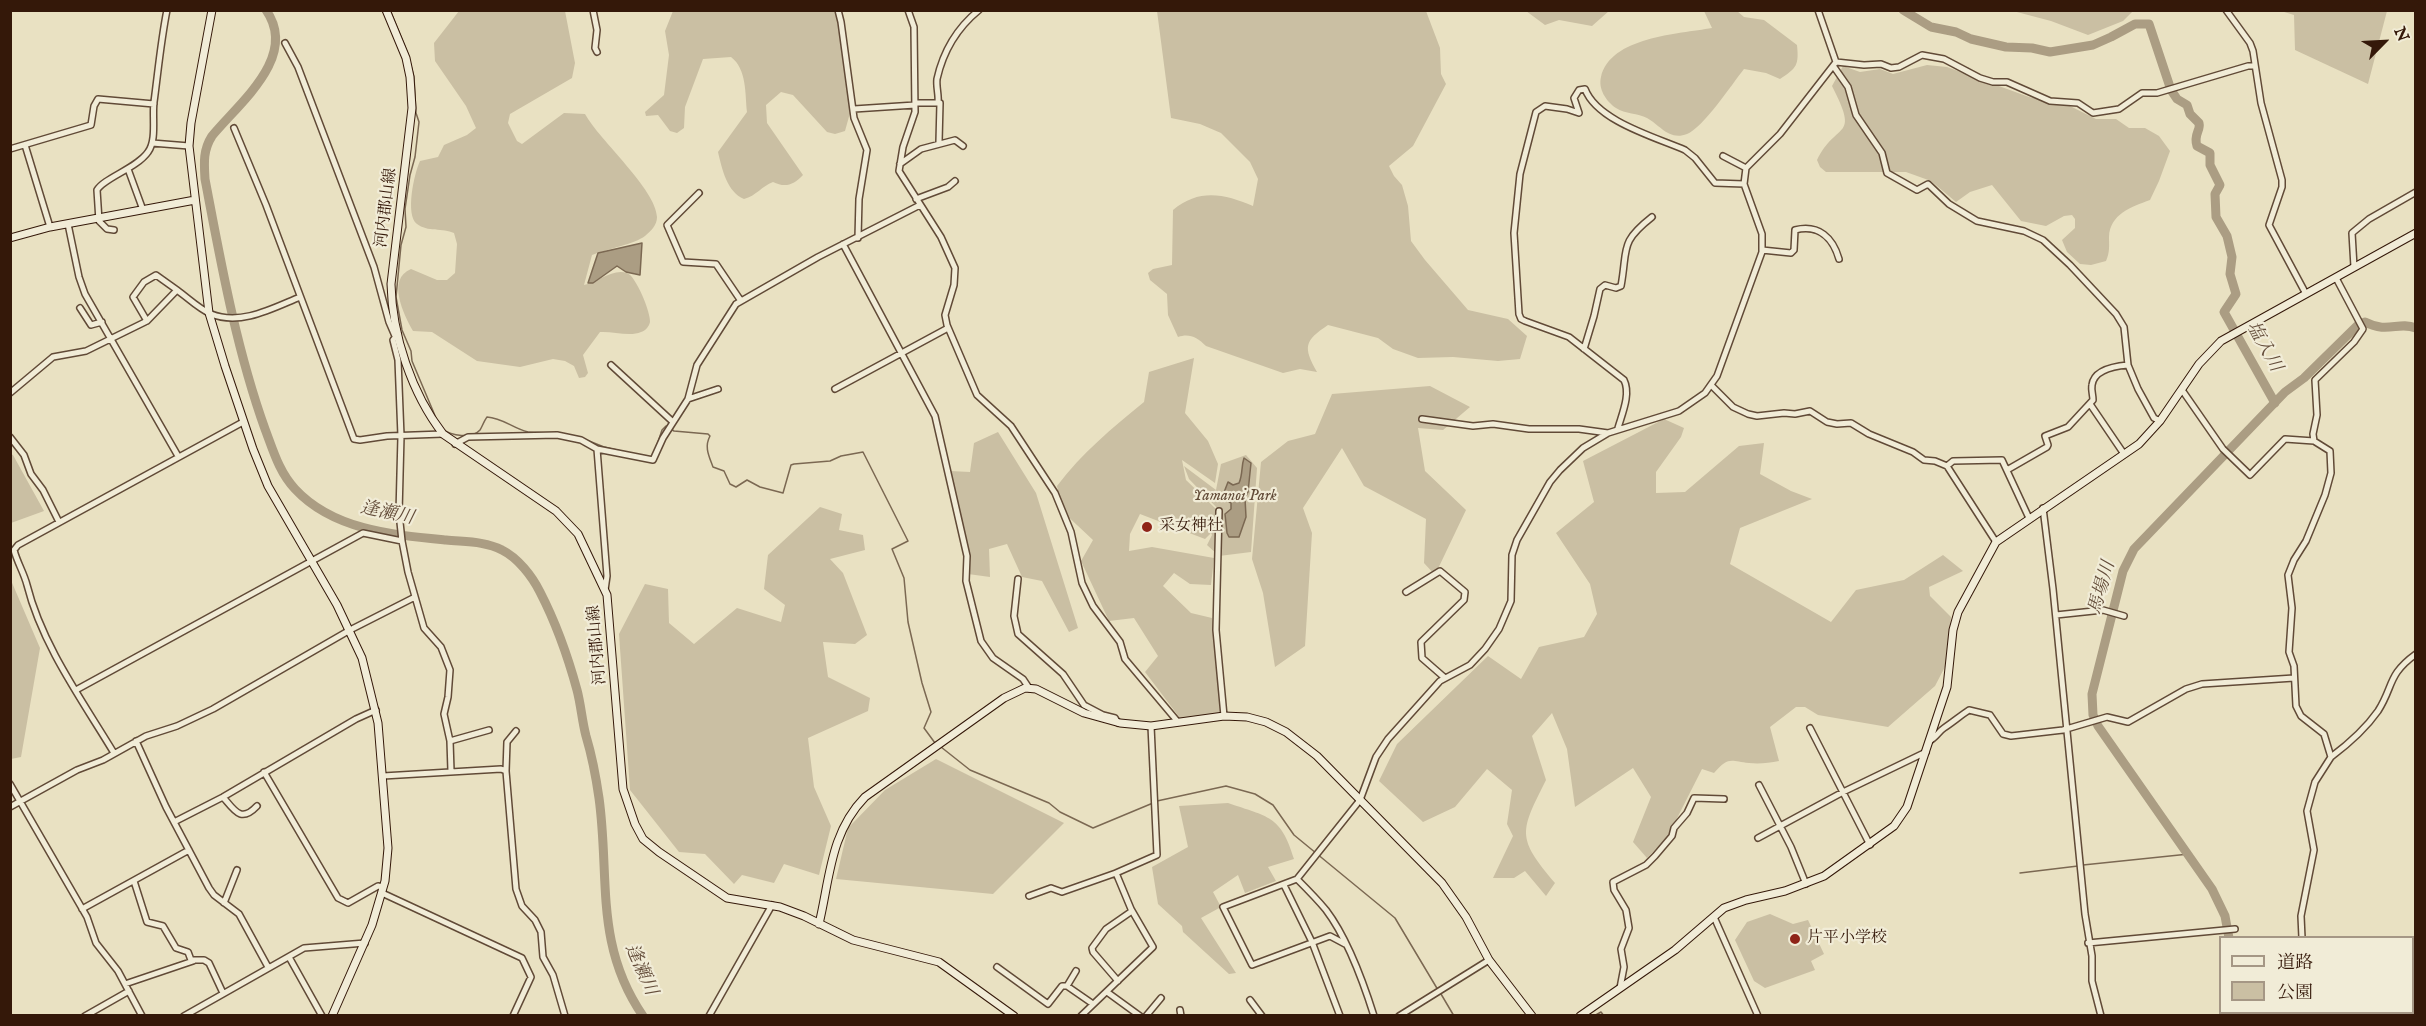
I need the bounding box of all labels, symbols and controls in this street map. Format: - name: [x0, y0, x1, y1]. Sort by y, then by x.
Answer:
- north arrow: [2354, 12, 2414, 72]
- text: N: [2388, 24, 2412, 45]
- street label: 河内郡山線: [373, 167, 401, 249]
- water label: 塩入川: [2240, 318, 2286, 376]
- park label: Yamanoi Park: [1193, 487, 1277, 507]
- water label: 逢瀬川: [358, 498, 416, 530]
- place label: 采女神社: [1159, 517, 1223, 537]
- marker: 采女神社: [1140, 520, 1154, 534]
- water label: 馬場川: [2085, 559, 2121, 617]
- street label: 河内郡山線: [585, 604, 611, 686]
- place label: 片平小学校: [1807, 929, 1887, 949]
- marker: 片平小学校: [1788, 932, 1802, 946]
- legend: [2219, 936, 2414, 1014]
- water label: 逢瀬川: [619, 941, 661, 999]
- text: 道路: [2277, 952, 2313, 975]
- text: 公園: [2277, 982, 2313, 1005]

